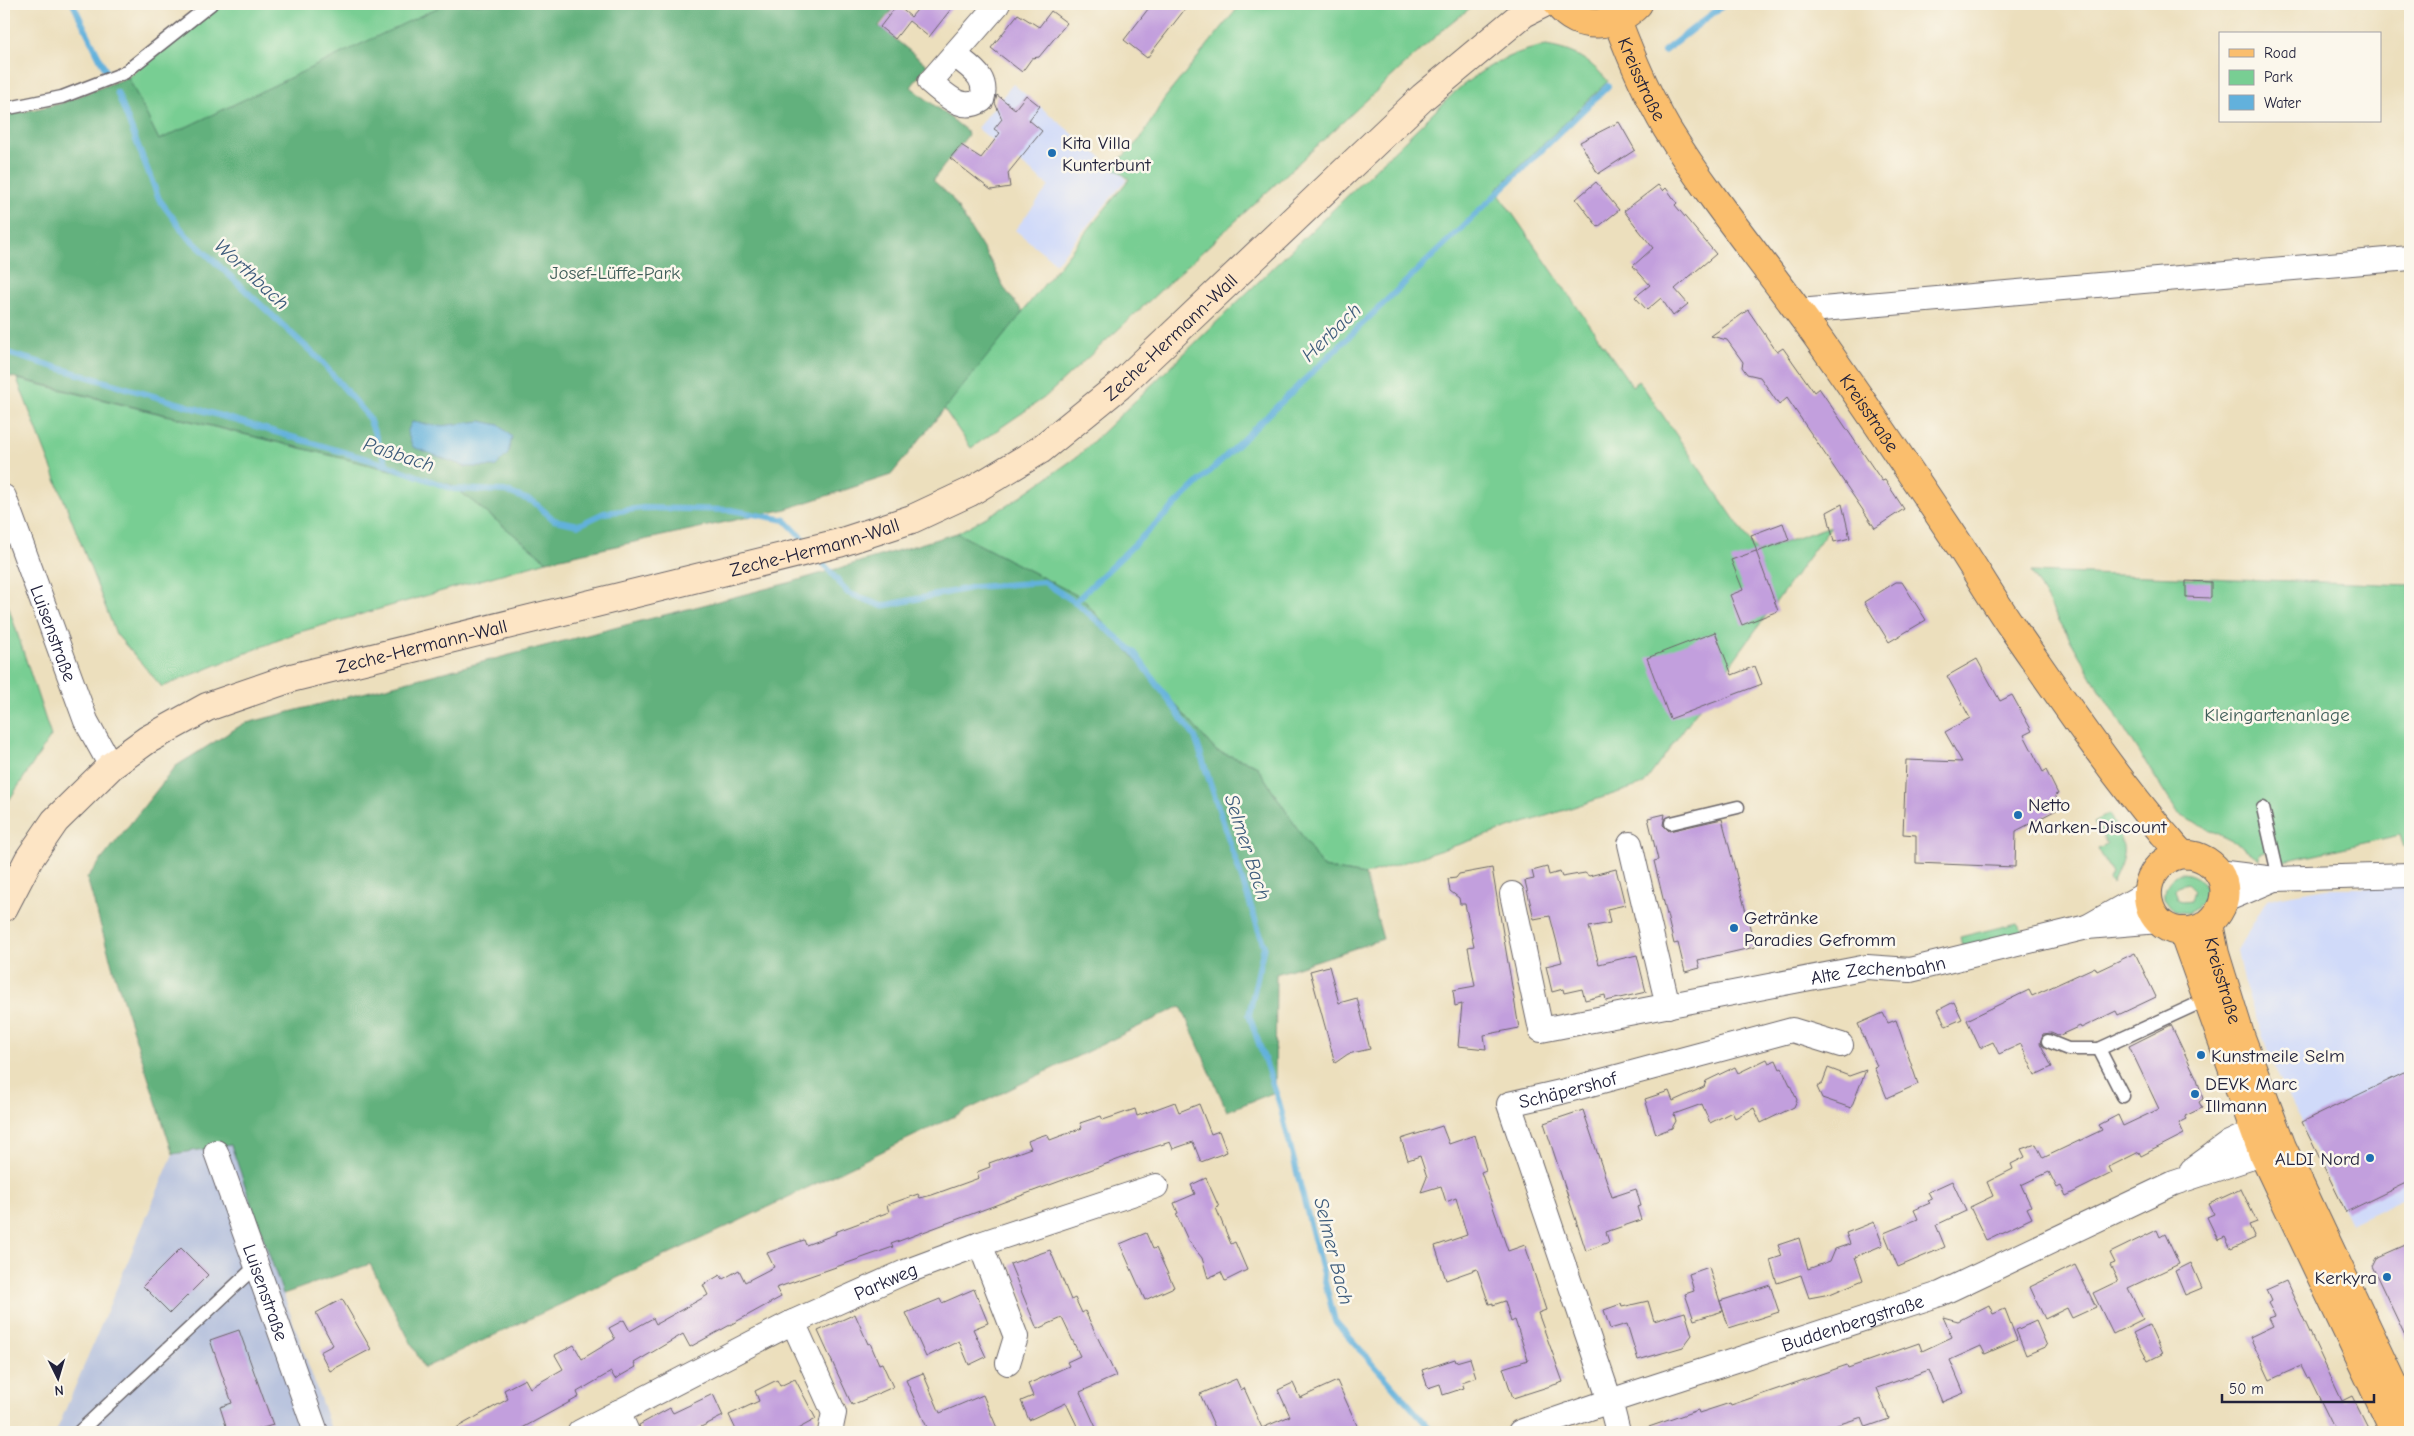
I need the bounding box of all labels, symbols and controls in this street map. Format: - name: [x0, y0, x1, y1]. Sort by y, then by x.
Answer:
- legend: [2219, 32, 2382, 122]
- street label: Kreisstraße: [1613, 34, 1670, 125]
- text: Road: [2264, 44, 2296, 62]
- text: Park: [2264, 68, 2293, 86]
- text: Water: [2264, 94, 2301, 112]
- place label: Kita Villa Kunterbunt: [1062, 132, 1151, 176]
- marker: Kita Villa Kunterbunt: [1046, 147, 1058, 159]
- water label: Worthbach: [210, 234, 294, 315]
- park label: Josef-Lüffe-Park: [550, 262, 681, 284]
- street label: Zeche-Hermann-Wall: [1100, 270, 1242, 406]
- water label: Herbach: [1297, 298, 1366, 366]
- street label: Kreisstraße: [1835, 370, 1903, 456]
- water label: Paßbach: [360, 432, 437, 477]
- street label: Zeche-Hermann-Wall: [728, 514, 902, 582]
- street label: Luisenstraße: [25, 582, 81, 685]
- street label: Zeche-Hermann-Wall: [334, 615, 509, 678]
- park label: Kleingartenanlage: [2204, 704, 2350, 726]
- water label: Selmer Bach: [1220, 791, 1275, 903]
- place label: Netto Marken-Discount: [2028, 794, 2167, 838]
- marker: Netto Marken-Discount: [2012, 809, 2024, 821]
- place label: Getränke Paradies Gefromm: [1744, 907, 1896, 951]
- marker: Getränke Paradies Gefromm: [1728, 922, 1740, 934]
- street label: Kreisstraße: [2200, 935, 2246, 1026]
- street label: Alte Zechenbahn: [1809, 952, 1948, 990]
- place label: Kunstmeile Selm: [2211, 1045, 2345, 1067]
- marker: Kunstmeile Selm: [2195, 1049, 2207, 1061]
- street label: Schäpershof: [1517, 1067, 1621, 1113]
- place label: DEVK Marc Illmann: [2205, 1073, 2297, 1117]
- marker: DEVK Marc Illmann: [2189, 1088, 2201, 1100]
- place label: ALDI Nord: [2275, 1148, 2360, 1170]
- marker: ALDI Nord: [2364, 1152, 2376, 1164]
- water label: Selmer Bach: [1309, 1195, 1358, 1307]
- street label: Luisenstraße: [238, 1241, 293, 1344]
- street label: Parkweg: [851, 1258, 921, 1305]
- place label: Kerkyra: [2315, 1267, 2377, 1289]
- marker: Kerkyra: [2381, 1271, 2393, 1283]
- street label: Buddenbergstraße: [1779, 1290, 1927, 1357]
- north arrow: [32, 1354, 82, 1404]
- scale bar: [2222, 1371, 2374, 1403]
- text: 50 m: [2229, 1380, 2264, 1398]
- text: N: [54, 1382, 64, 1399]

